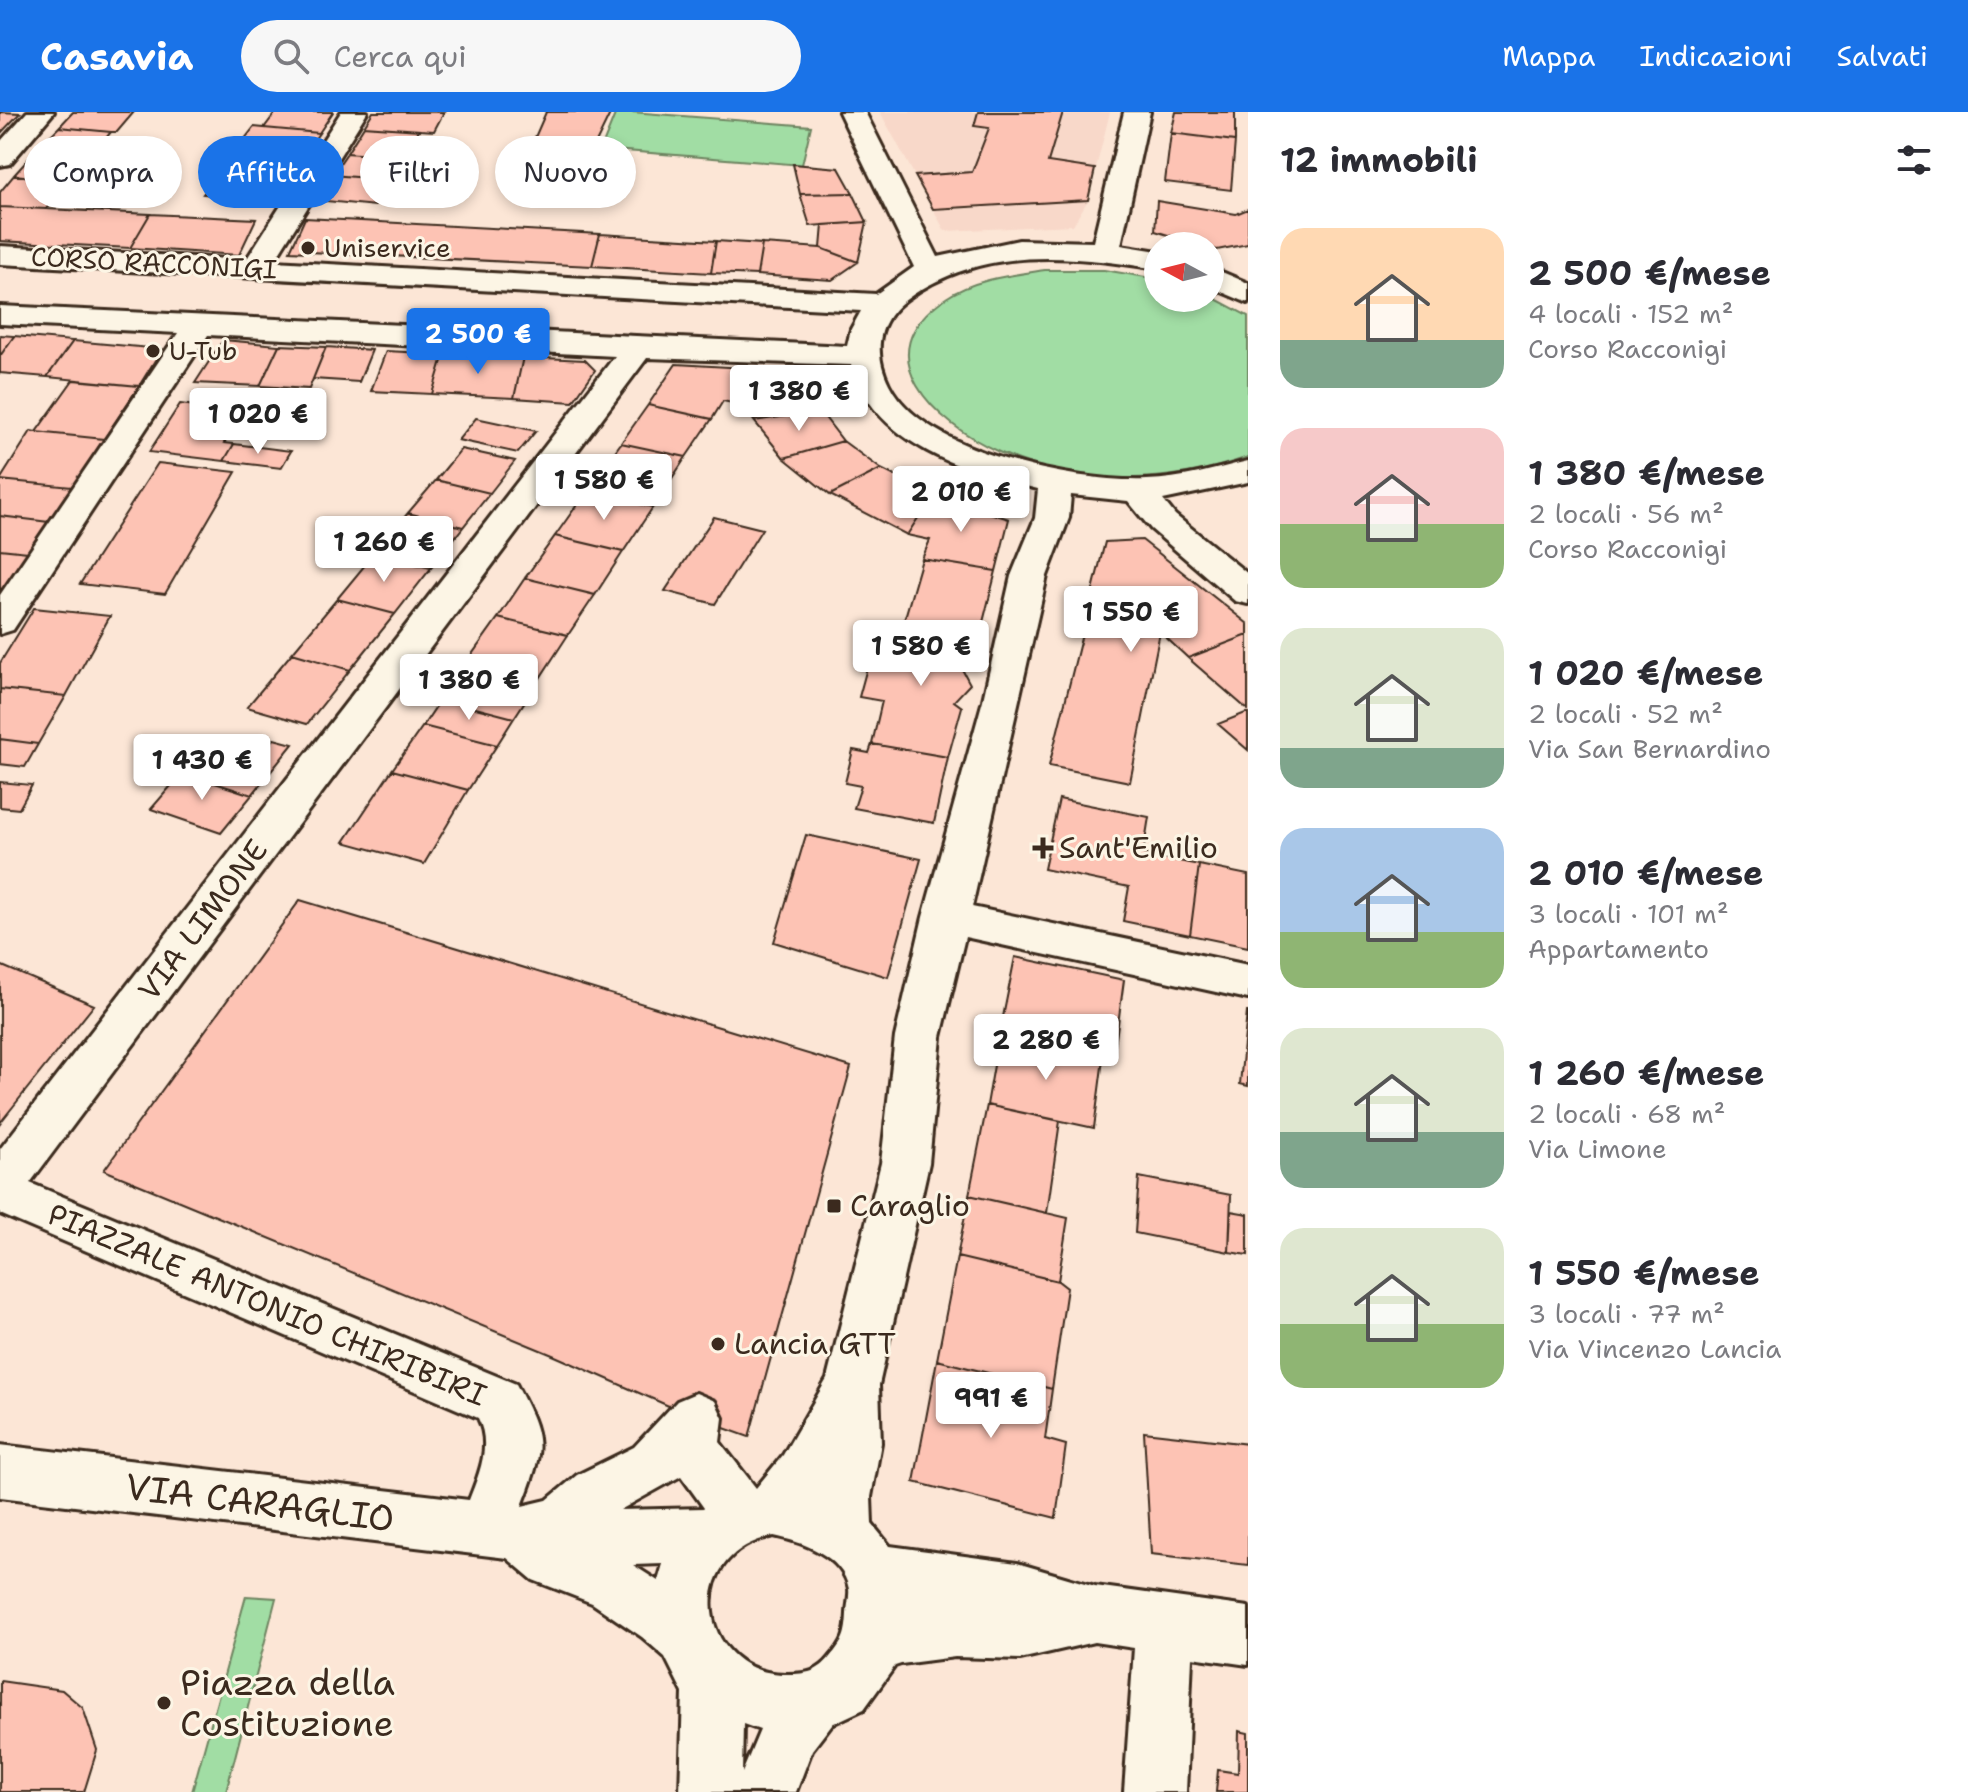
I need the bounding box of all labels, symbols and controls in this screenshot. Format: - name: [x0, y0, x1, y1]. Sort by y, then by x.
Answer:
- search box: [241, 20, 801, 92]
- text: Casavia: [40, 31, 193, 82]
- icon: search: [269, 34, 313, 78]
- text: Cerca qui: [333, 36, 467, 77]
- text: Mappa: [1502, 37, 1595, 75]
- text: Indicazioni: [1639, 37, 1793, 75]
- text: Salvati: [1837, 37, 1928, 75]
- chip: Compra: [24, 136, 182, 208]
- chip: Affitta: [198, 136, 344, 208]
- chip: Filtri: [360, 136, 479, 208]
- chip: Nuovo: [495, 136, 636, 208]
- text: 12 immobili: [1280, 137, 1478, 183]
- icon: filters: [1892, 138, 1936, 182]
- place label: Uniservice: [324, 230, 451, 265]
- north arrow: [1144, 232, 1224, 312]
- map controls: [1144, 232, 1224, 312]
- street label: CORSO RACCONIGI: [30, 239, 278, 286]
- marker: Uniservice: [299, 239, 317, 257]
- text: 2 500 €/mese: [1528, 250, 1771, 296]
- icon: home: [1344, 260, 1440, 356]
- text: 4 locali · 152 m²: [1528, 296, 1733, 331]
- pin: 2 500 €: [404, 308, 552, 376]
- text: 2 500 €: [425, 316, 531, 351]
- text: Corso Racconigi: [1528, 331, 1727, 366]
- place label: U-Tub: [169, 333, 237, 368]
- marker: U-Tub: [144, 342, 162, 360]
- pin: 1 380 €: [725, 365, 873, 433]
- text: 1 380 €: [748, 373, 850, 408]
- pin: 1 020 €: [184, 388, 332, 456]
- text: 1 020 €: [207, 396, 309, 431]
- text: 1 380 €/mese: [1528, 450, 1765, 496]
- pin: 1 580 €: [530, 454, 678, 522]
- icon: home: [1344, 460, 1440, 556]
- text: 1 580 €: [554, 462, 654, 497]
- pin: 2 010 €: [887, 466, 1035, 534]
- text: 2 010 €: [910, 474, 1012, 509]
- text: 2 locali · 56 m²: [1528, 496, 1724, 531]
- pin: 1 260 €: [310, 516, 458, 584]
- text: 1 260 €: [333, 524, 435, 559]
- text: Corso Racconigi: [1528, 531, 1727, 566]
- pin: 1 550 €: [1057, 586, 1205, 654]
- text: 1 550 €: [1082, 594, 1180, 629]
- pin: 1 580 €: [847, 620, 995, 688]
- text: 1 580 €: [871, 628, 971, 663]
- text: 1 020 €/mese: [1528, 650, 1763, 696]
- pin: 1 380 €: [395, 654, 543, 722]
- icon: home: [1344, 660, 1440, 756]
- text: 1 380 €: [418, 662, 520, 697]
- text: 2 locali · 52 m²: [1528, 696, 1723, 731]
- text: Via San Bernardino: [1528, 731, 1771, 766]
- pin: 1 430 €: [128, 734, 276, 802]
- text: 1 430 €: [151, 742, 253, 777]
- place label: Sant'Emilio: [1059, 827, 1218, 868]
- street label: VIA LIMONE: [128, 831, 277, 1009]
- marker: Sant'Emilio: [1034, 839, 1052, 857]
- text: 2 010 €/mese: [1528, 850, 1763, 896]
- icon: home: [1344, 860, 1440, 956]
- text: 3 locali · 101 m²: [1528, 896, 1729, 931]
- text: Appartamento: [1528, 931, 1709, 966]
- pin: 2 280 €: [972, 1014, 1120, 1082]
- text: 2 280 €: [992, 1022, 1100, 1057]
- text: 1 260 €/mese: [1528, 1050, 1764, 1096]
- icon: home: [1344, 1060, 1440, 1156]
- text: 2 locali · 68 m²: [1528, 1096, 1726, 1131]
- text: Via Limone: [1528, 1131, 1667, 1166]
- place label: Caraglio: [850, 1185, 970, 1226]
- street label: PIAZZALE ANTONIO CHIRIBIRI: [42, 1193, 493, 1416]
- marker: Caraglio: [825, 1197, 843, 1215]
- text: 1 550 €/mese: [1528, 1250, 1760, 1296]
- icon: home: [1344, 1260, 1440, 1356]
- text: 3 locali · 77 m²: [1528, 1296, 1725, 1331]
- place label: Lancia GTT: [734, 1323, 896, 1364]
- text: Via Vincenzo Lancia: [1528, 1331, 1781, 1366]
- marker: Lancia GTT: [709, 1335, 727, 1353]
- pin: 991 €: [935, 1372, 1047, 1440]
- text: 991 €: [954, 1380, 1028, 1415]
- street label: VIA CARAGLIO: [123, 1462, 397, 1543]
- place label: Piazza della Costituzione: [180, 1658, 395, 1748]
- marker: Piazza della Costituzione: [155, 1694, 173, 1712]

